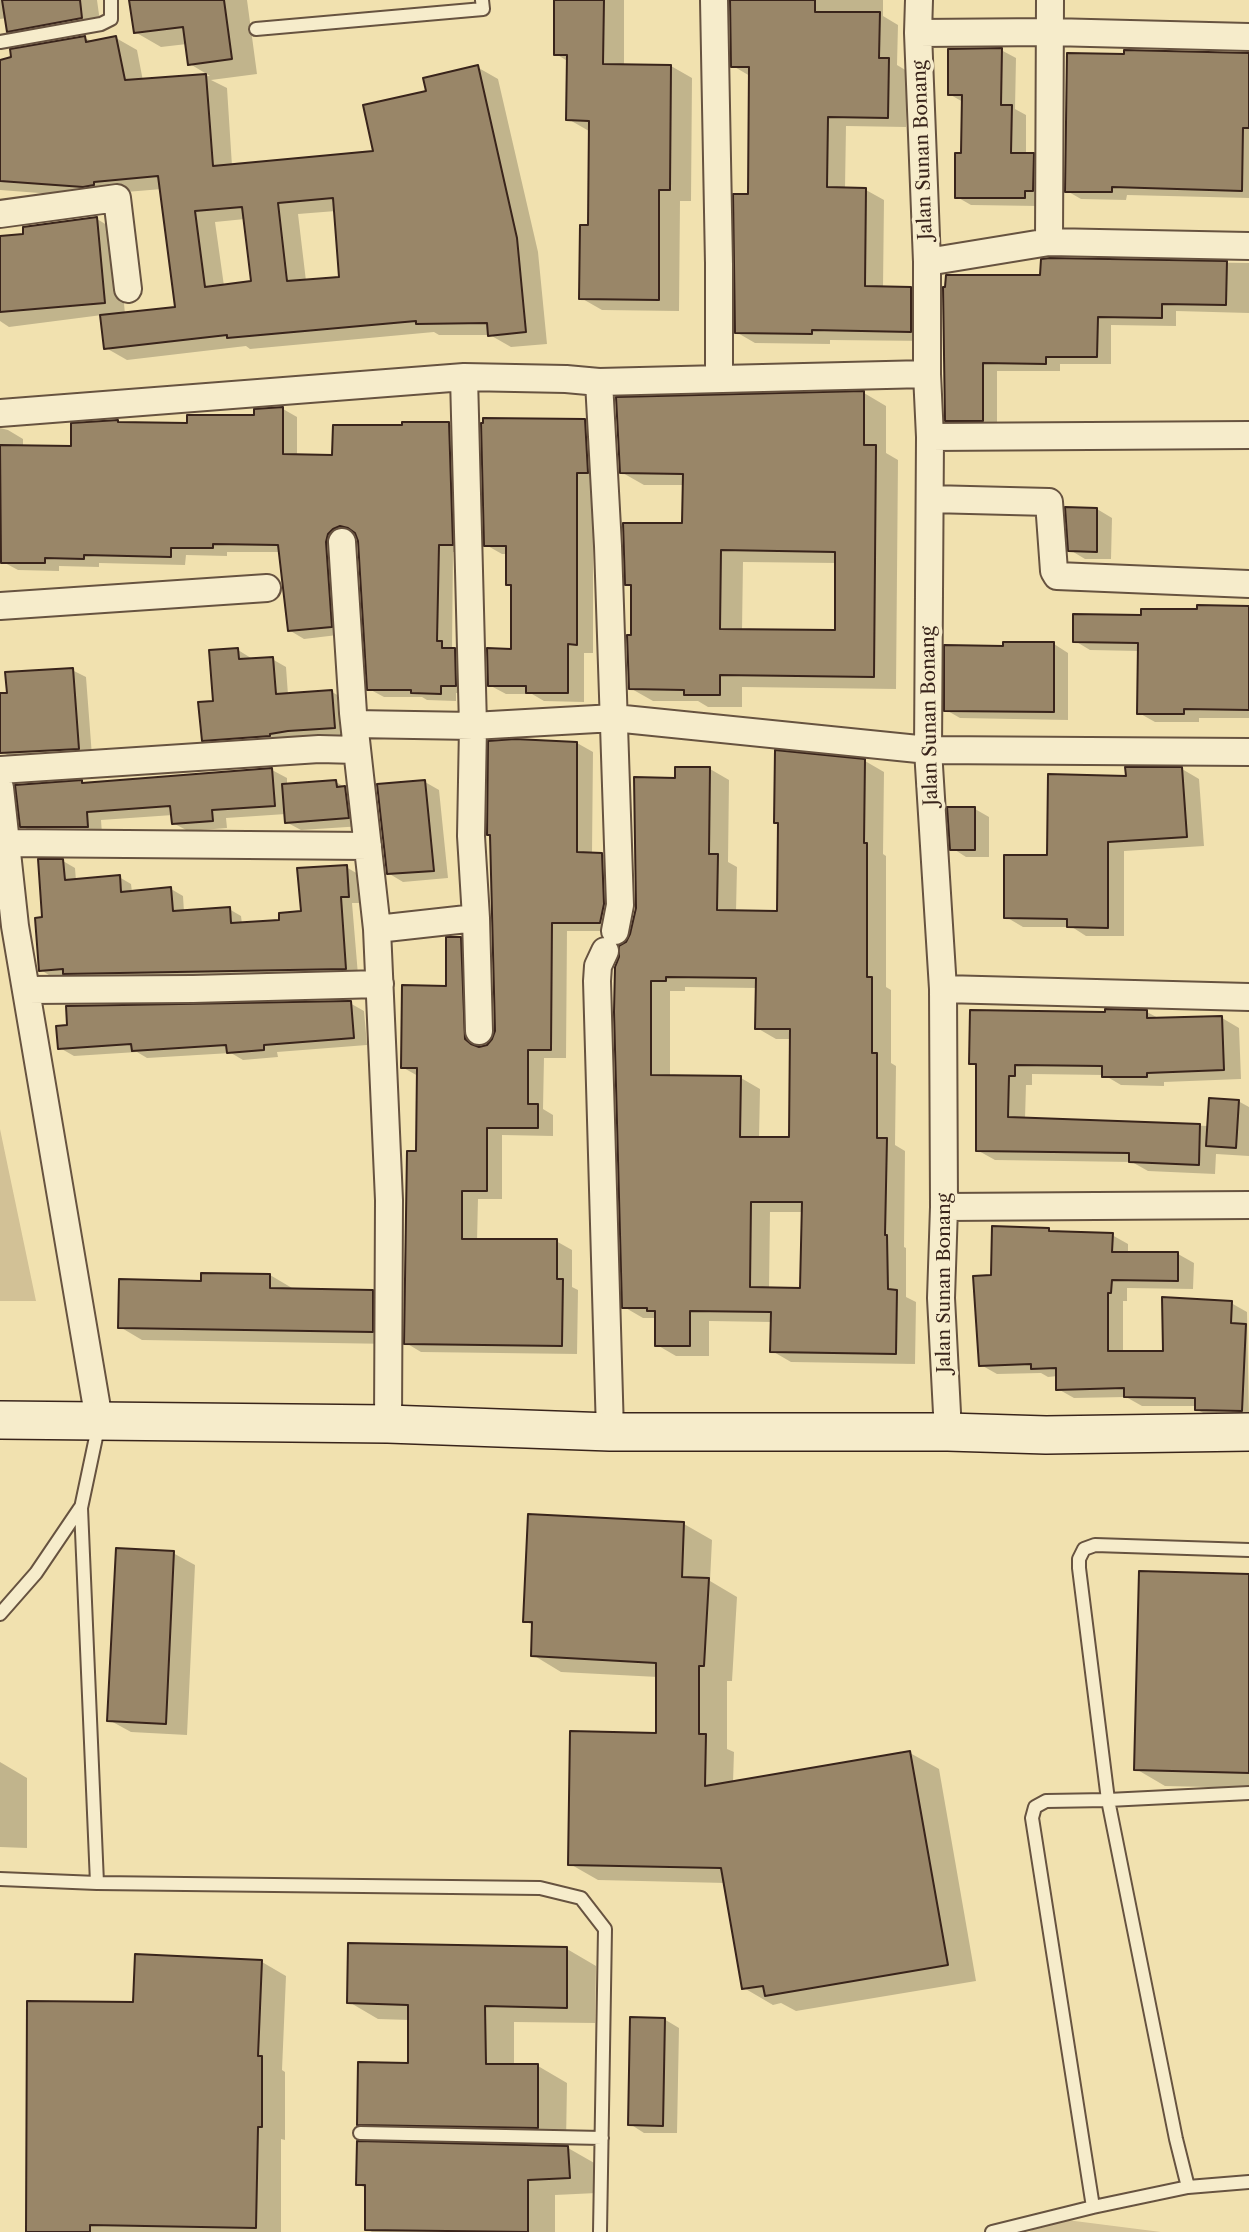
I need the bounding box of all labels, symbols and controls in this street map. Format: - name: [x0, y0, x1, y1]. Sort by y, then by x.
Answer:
- street label: Jalan Sunan Bonang: [908, 60, 938, 240]
- street label: Jalan Sunan Bonang: [917, 626, 943, 806]
- street label: Jalan Sunan Bonang: [934, 1193, 956, 1373]

